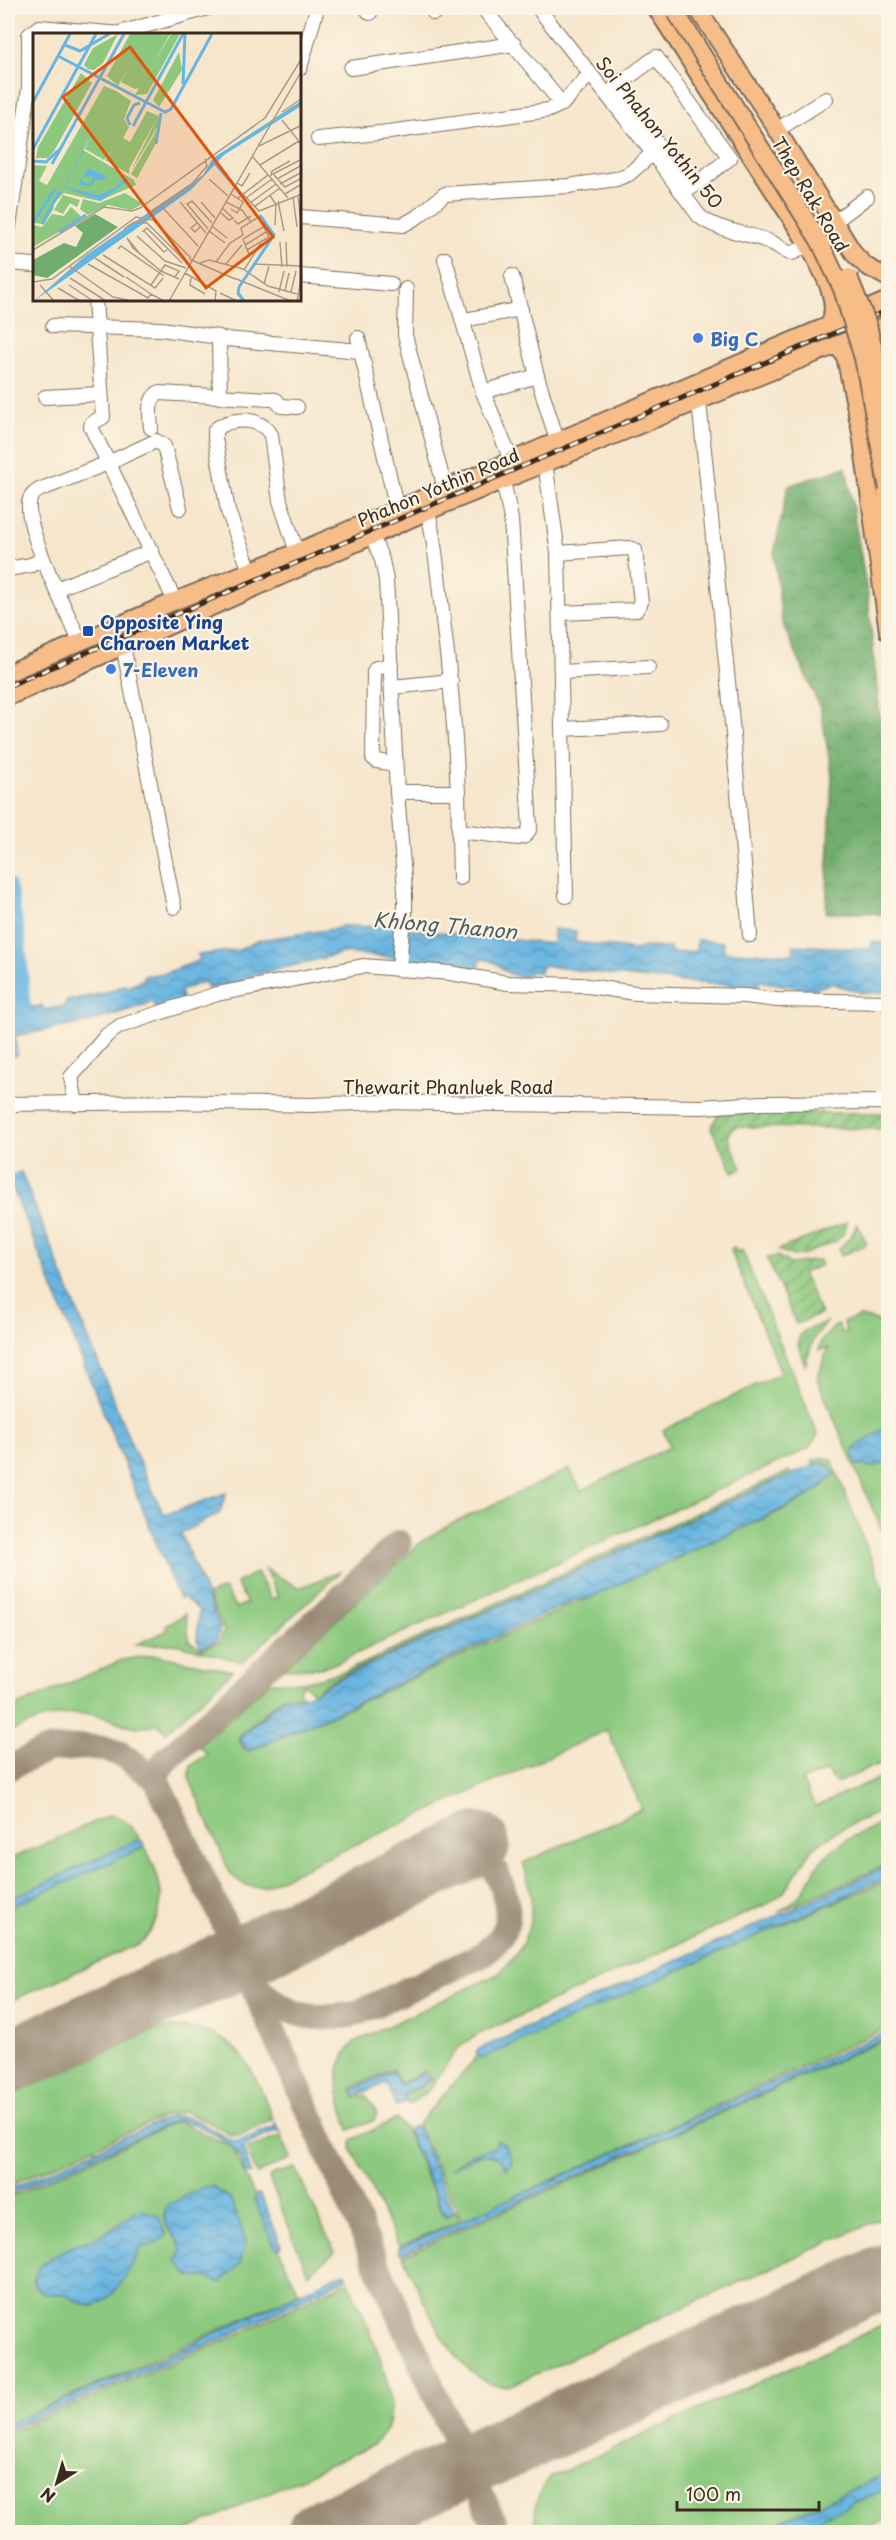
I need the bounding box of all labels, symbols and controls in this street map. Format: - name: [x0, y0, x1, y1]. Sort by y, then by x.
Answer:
- inset map: [33, 33, 302, 302]
- street label: Soi Phahon Yothin 50: [590, 50, 730, 214]
- street label: Thep Rak Road: [766, 131, 856, 257]
- place label: Big C: [710, 325, 758, 352]
- marker: Big C: [691, 331, 705, 345]
- street label: Phahon Yothin Road: [353, 441, 523, 533]
- place label: Opposite Ying Charoen Market: [100, 608, 250, 656]
- marker: Opposite Ying Charoen Market: [81, 624, 95, 638]
- place label: 7-Eleven: [123, 656, 198, 683]
- marker: 7-Eleven: [104, 662, 118, 676]
- water label: Khlong Thanon: [372, 904, 520, 946]
- street label: Thewarit Phanluek Road: [343, 1073, 553, 1100]
- north arrow: [27, 2453, 87, 2513]
- scale bar: [677, 2474, 820, 2512]
- text: 100 m: [686, 2480, 741, 2507]
- text: N: [35, 2482, 60, 2509]

